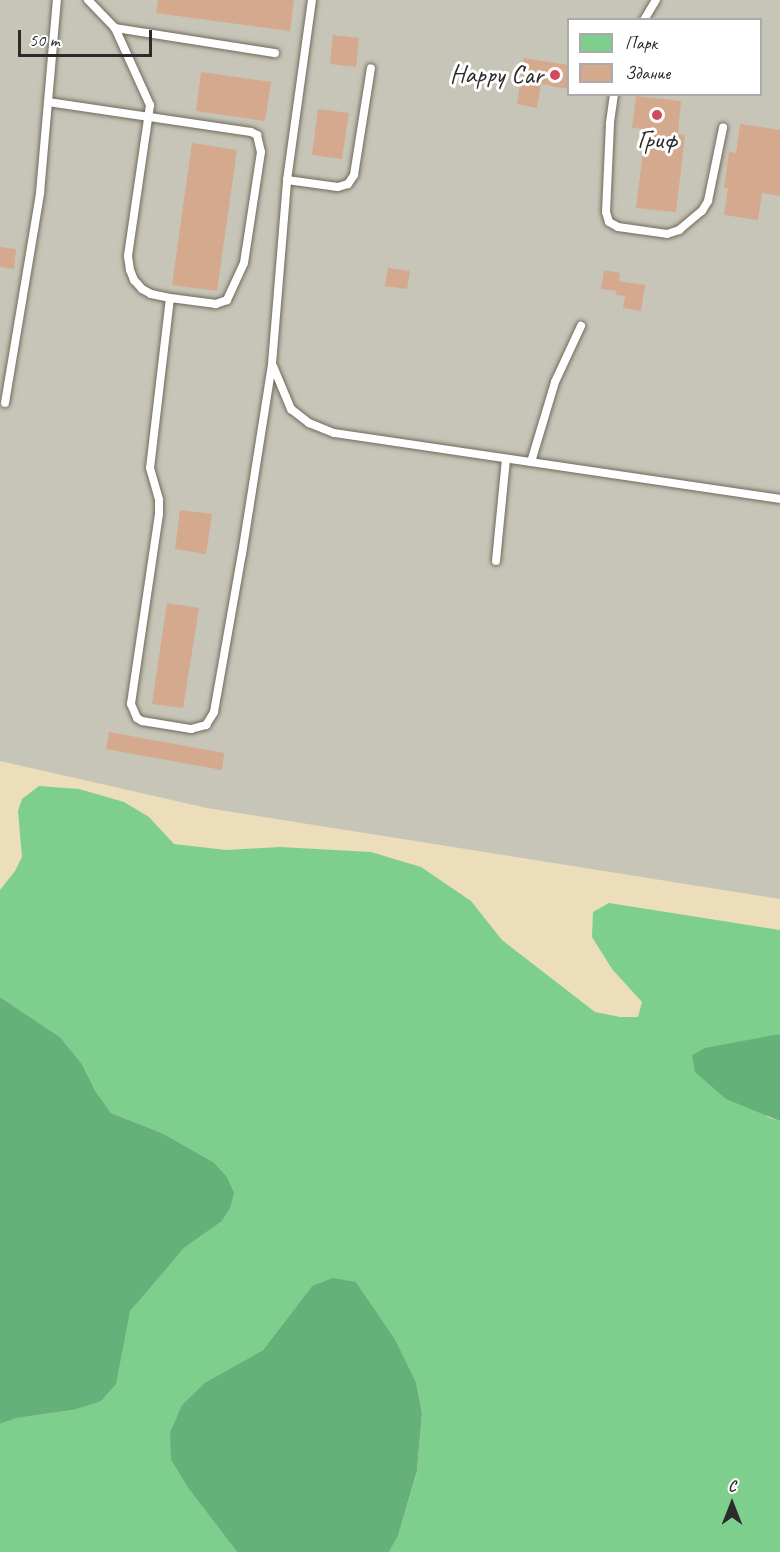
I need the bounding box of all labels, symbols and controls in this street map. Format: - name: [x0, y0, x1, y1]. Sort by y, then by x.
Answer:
- scale bar: [21, 18, 154, 56]
- legend: [567, 18, 762, 96]
- text: 50 m: [29, 29, 60, 51]
- text: Парк: [625, 32, 657, 54]
- place label: Happy Car: [449, 59, 543, 91]
- text: Здание: [625, 62, 670, 84]
- marker: Happy Car: [548, 68, 562, 82]
- marker: Гриф: [650, 108, 664, 122]
- place label: Гриф: [637, 124, 677, 156]
- north arrow: [702, 1474, 762, 1534]
- text: С: [728, 1476, 736, 1496]

